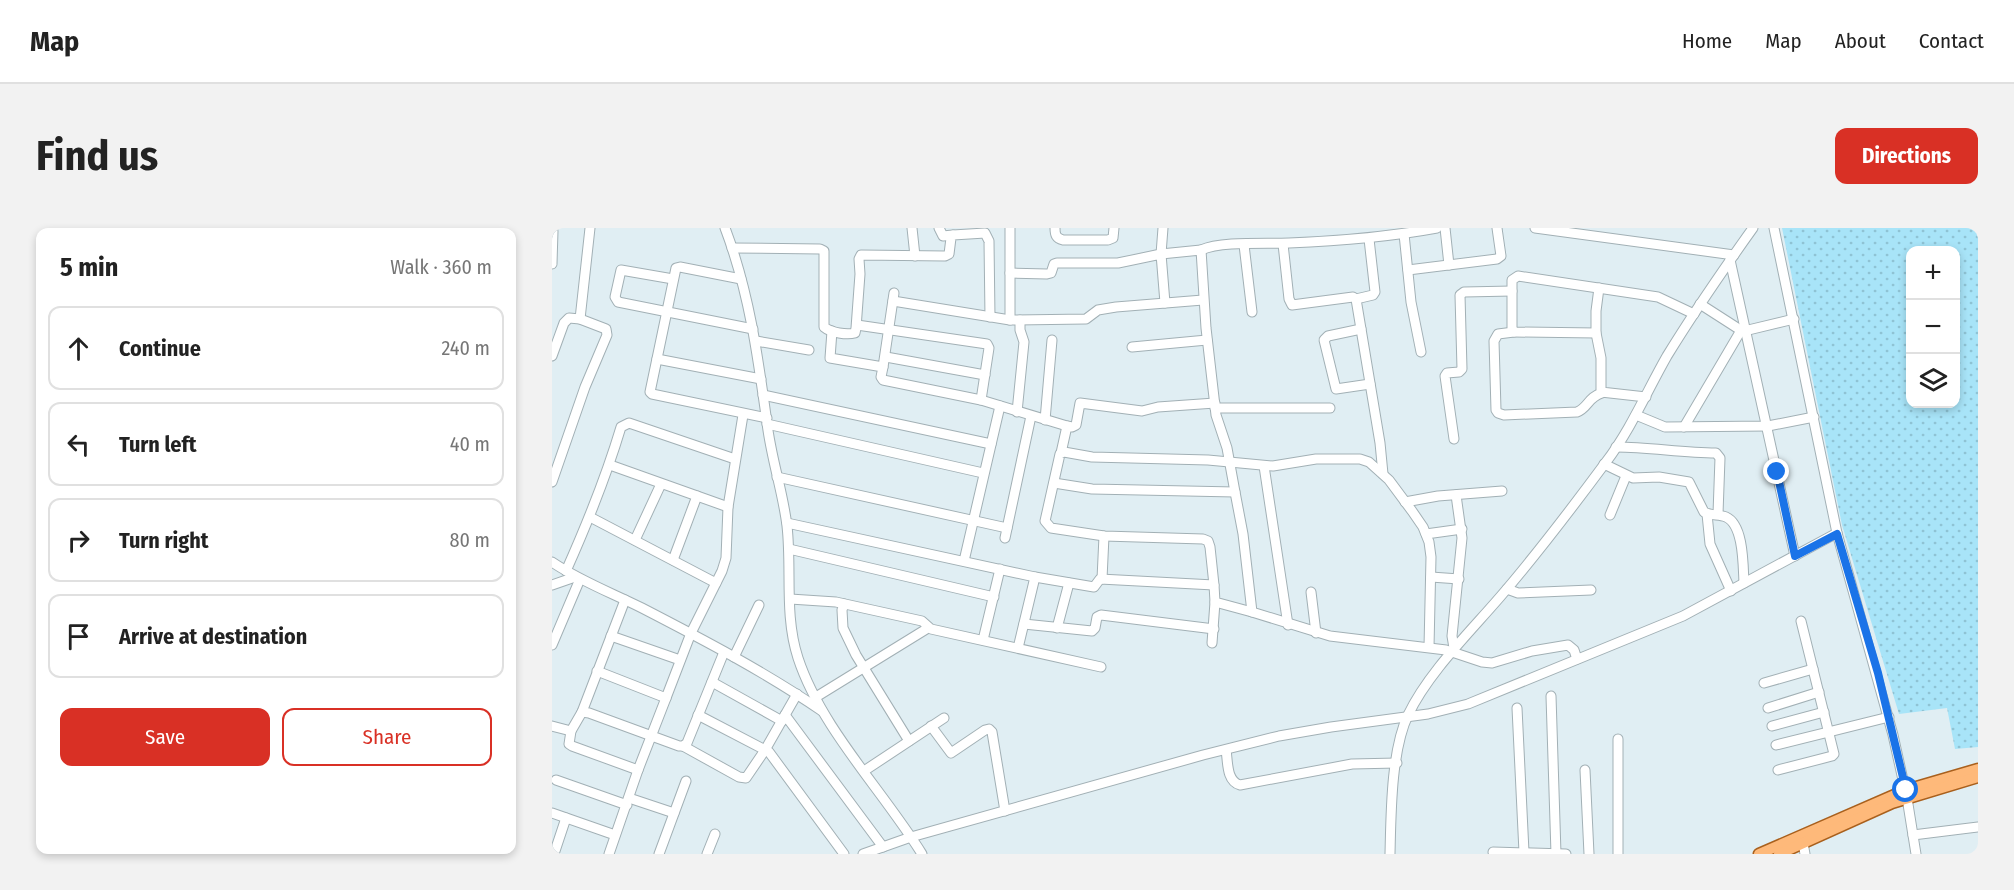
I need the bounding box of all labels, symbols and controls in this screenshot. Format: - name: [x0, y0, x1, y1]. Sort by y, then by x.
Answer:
- text: Map: [30, 25, 79, 58]
- text: Home: [1682, 28, 1732, 54]
- text: Map: [1765, 28, 1802, 54]
- text: About: [1835, 28, 1886, 54]
- text: Contact: [1919, 28, 1984, 54]
- button: Directions: [1835, 128, 1978, 184]
- text: Find us: [36, 131, 158, 181]
- map controls: [1906, 246, 1960, 408]
- button: +: [1906, 246, 1960, 300]
- text: 5 min: [60, 252, 118, 283]
- text: Walk · 360 m: [390, 255, 492, 279]
- button: −: [1906, 300, 1960, 354]
- icon: ahead: [62, 332, 95, 365]
- text: Continue: [119, 335, 201, 362]
- text: 240 m: [441, 336, 490, 360]
- button: layers: [1906, 354, 1960, 408]
- icon: left: [62, 428, 95, 461]
- text: Turn left: [119, 431, 197, 458]
- text: 40 m: [450, 432, 490, 456]
- route end: [1763, 458, 1789, 484]
- icon: right: [62, 524, 95, 557]
- text: Turn right: [119, 527, 208, 554]
- text: 80 m: [450, 528, 490, 552]
- icon: arrive: [62, 620, 95, 653]
- text: Arrive at destination: [119, 623, 307, 650]
- button: Save: [60, 708, 270, 766]
- button: Share: [282, 708, 492, 766]
- route start: [1892, 776, 1918, 802]

